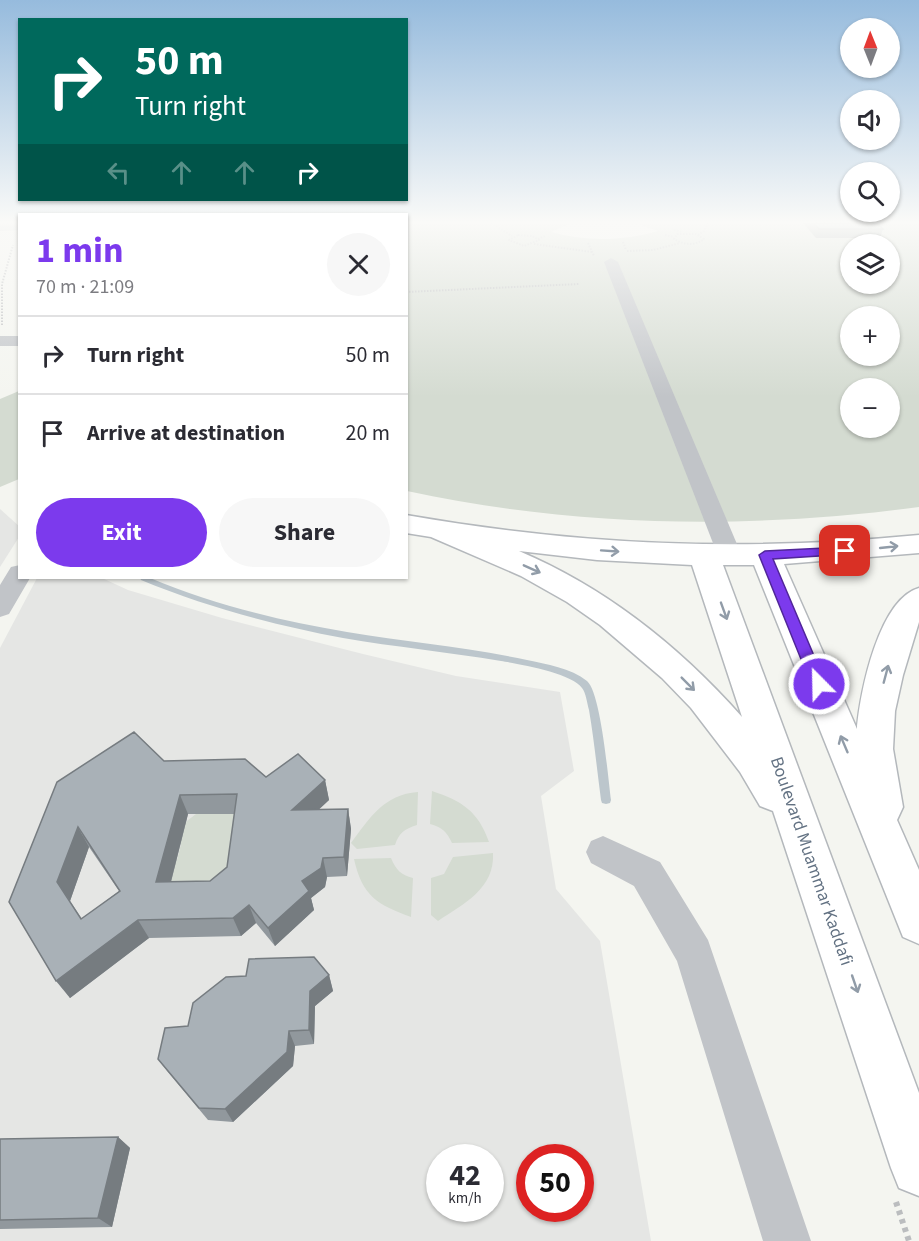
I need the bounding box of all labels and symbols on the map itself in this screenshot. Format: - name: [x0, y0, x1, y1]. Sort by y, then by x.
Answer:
- north arrow: [840, 18, 900, 78]
- pin: [819, 525, 870, 576]
- one-way arrow: [878, 541, 898, 552]
- one-way arrow: [600, 546, 619, 557]
- one-way arrow: [522, 564, 540, 576]
- one-way arrow: [719, 601, 730, 620]
- position arrow: [787, 652, 851, 716]
- one-way arrow: [881, 665, 892, 684]
- one-way arrow: [681, 676, 696, 691]
- one-way arrow: [838, 735, 849, 754]
- street label: Boulevard Muammar Kaddafi: [764, 753, 859, 969]
- one-way arrow: [851, 974, 862, 993]
- speed limit sign: 50: [516, 1144, 594, 1222]

